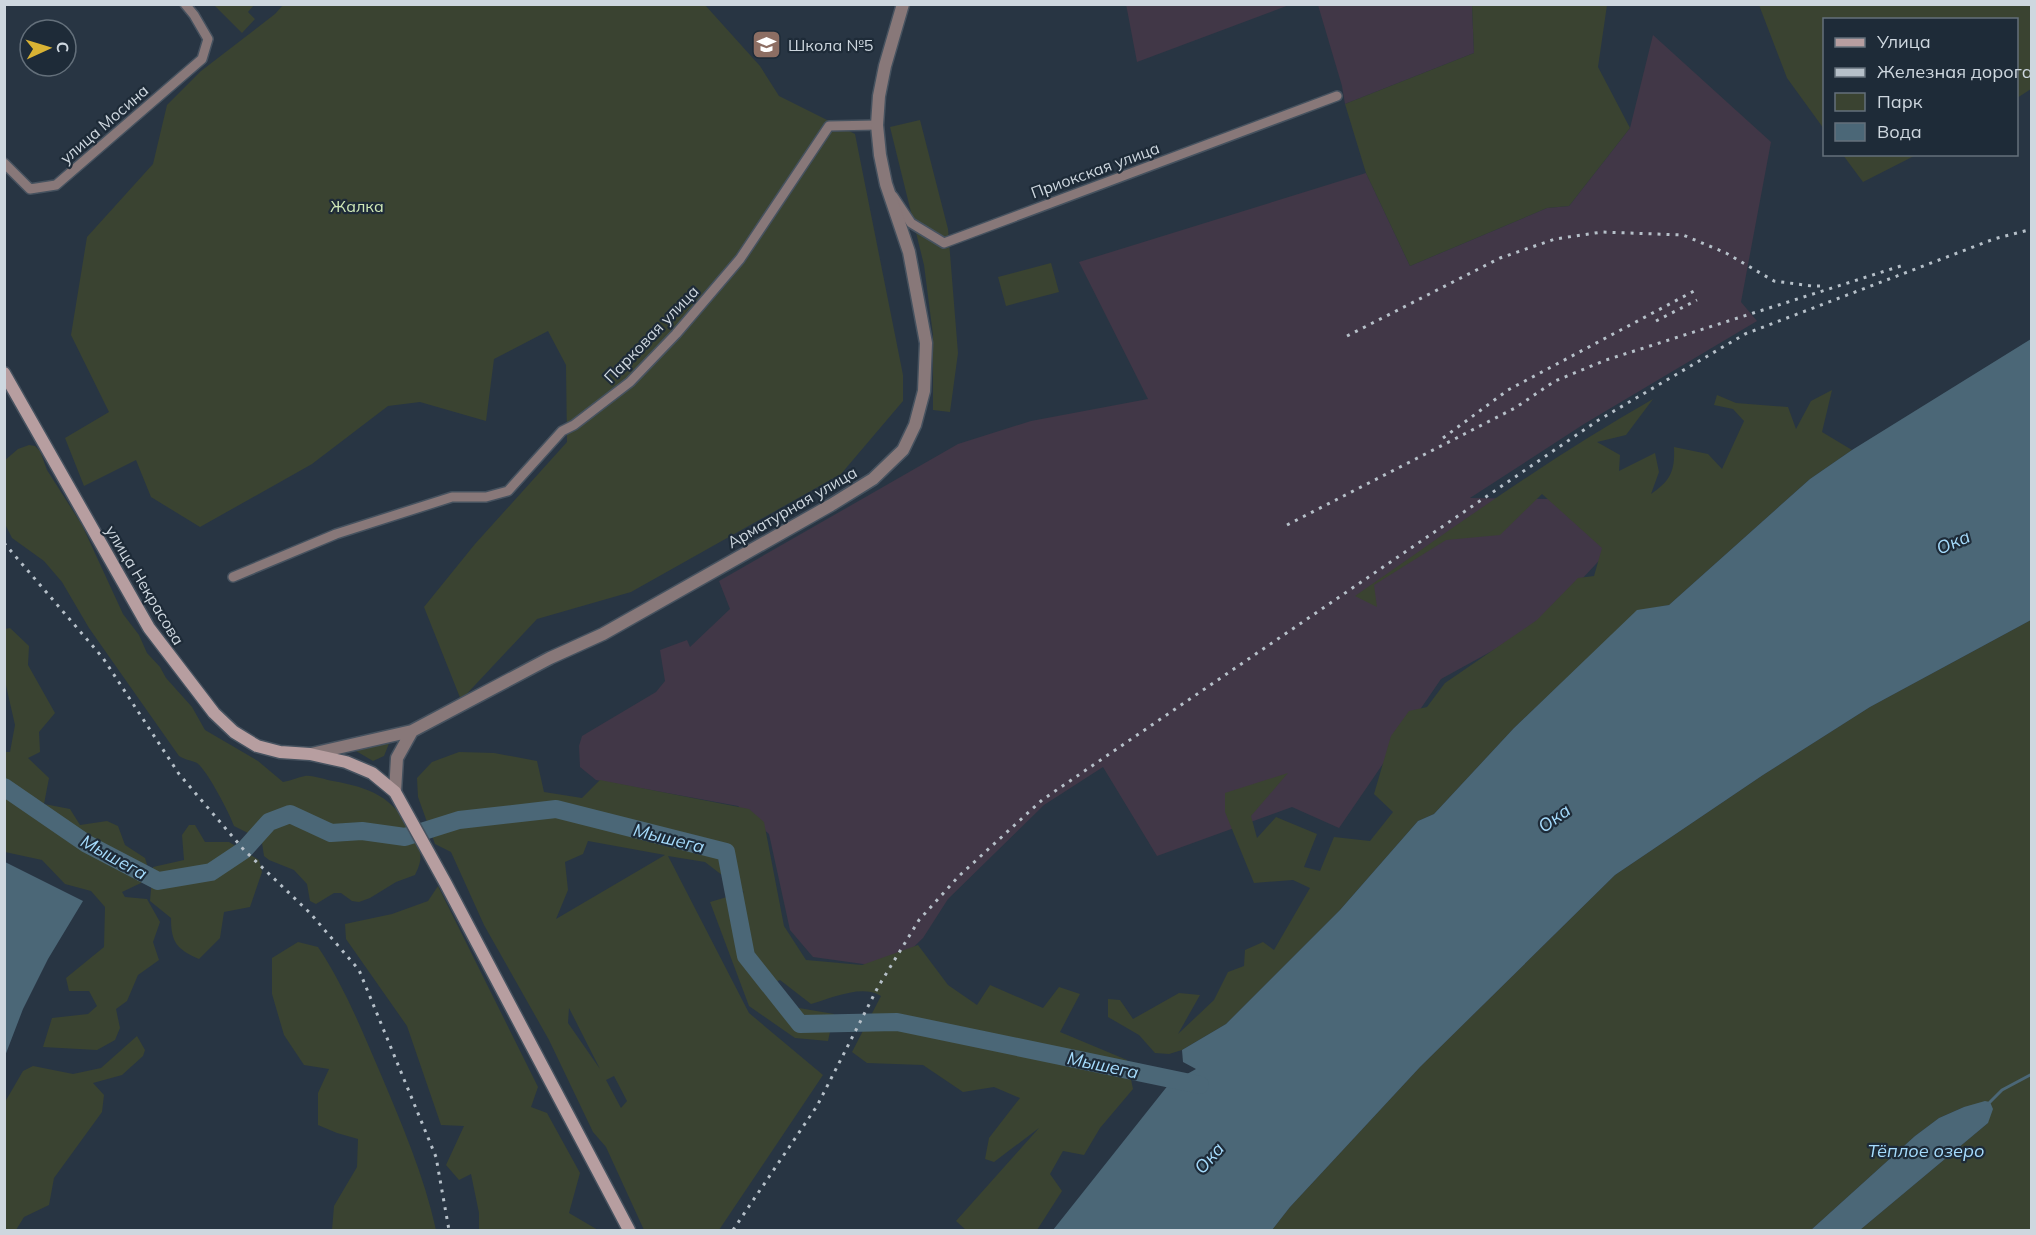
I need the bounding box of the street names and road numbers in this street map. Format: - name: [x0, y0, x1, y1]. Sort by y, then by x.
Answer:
- street label: улица Мосина: [56, 80, 152, 168]
- street label: Приокская улица: [1028, 137, 1162, 203]
- street label: Парковая улица: [599, 281, 703, 387]
- street label: Арматурная улица: [723, 462, 861, 552]
- street label: улица Некрасова: [101, 522, 189, 648]

